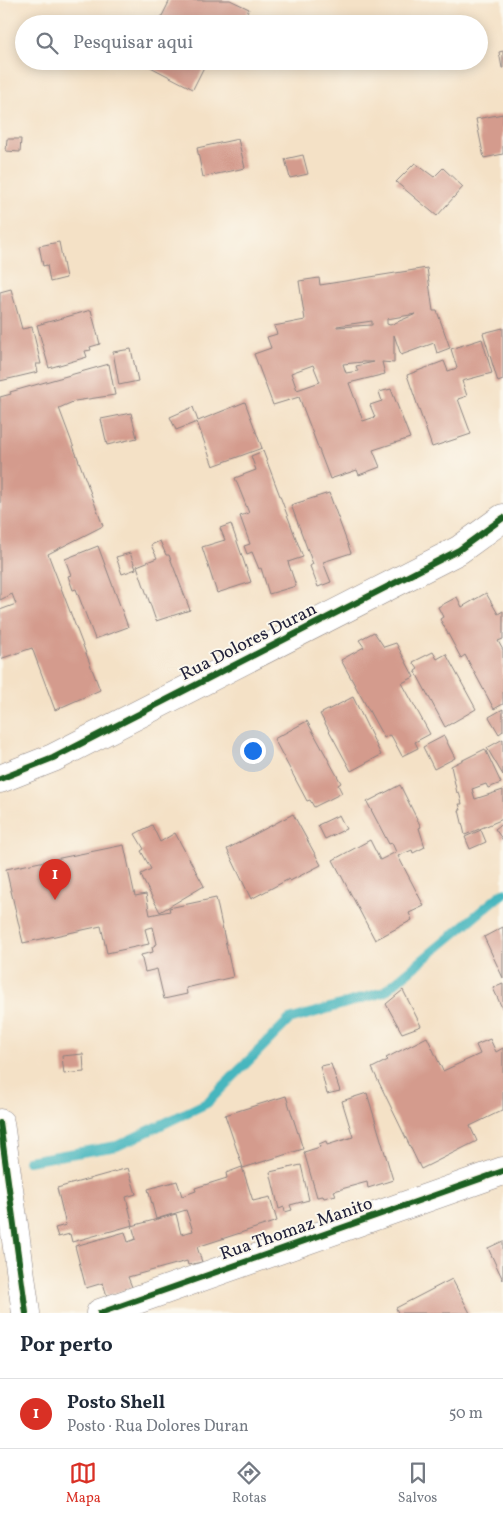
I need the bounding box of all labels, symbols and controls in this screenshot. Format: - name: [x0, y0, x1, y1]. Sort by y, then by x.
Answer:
- search box: [15, 15, 488, 70]
- icon: search: [33, 29, 61, 57]
- text: Pesquisar aqui: [73, 30, 193, 56]
- street label: Rua Dolores Duran: [176, 597, 322, 688]
- your location: [240, 738, 266, 764]
- pin: 1: [39, 859, 71, 900]
- street label: Rua Thomaz Manito: [217, 1192, 376, 1267]
- text: Por perto: [20, 1331, 113, 1360]
- text: Posto Shell: [67, 1390, 165, 1416]
- text: 1: [33, 1403, 39, 1425]
- text: 50 m: [449, 1403, 483, 1425]
- text: Posto · Rua Dolores Duran: [67, 1416, 249, 1438]
- tab: Mapa: [66, 1459, 101, 1508]
- tab: Rotas: [232, 1459, 267, 1508]
- tab: Salvos: [398, 1459, 437, 1508]

